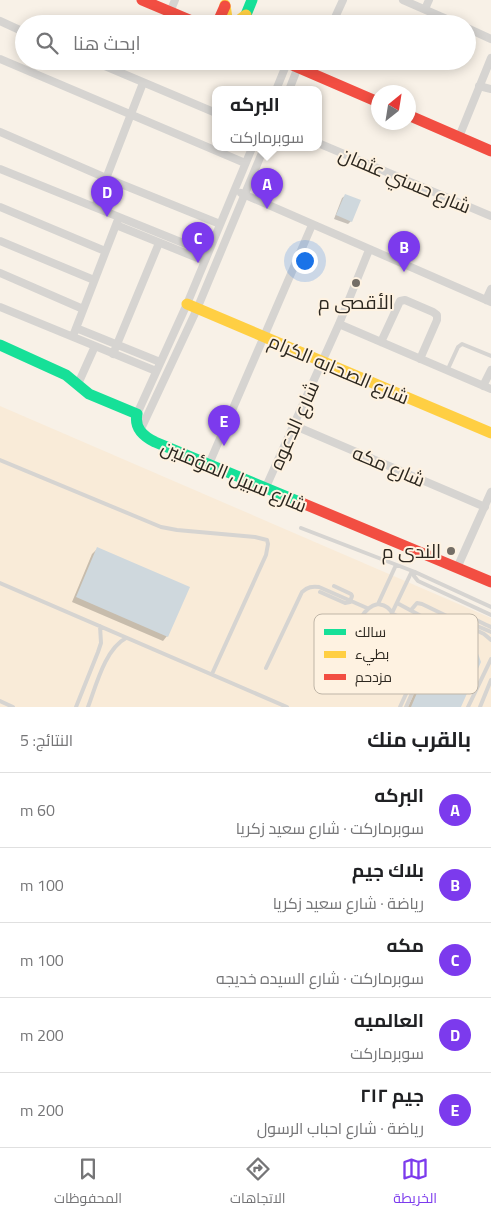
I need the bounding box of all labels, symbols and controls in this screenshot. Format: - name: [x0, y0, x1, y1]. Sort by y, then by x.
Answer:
- search box: [15, 15, 476, 70]
- text: ابحث هنا: [73, 28, 141, 57]
- icon: search: [33, 29, 61, 57]
- north arrow: [371, 85, 416, 130]
- popup: [212, 86, 322, 151]
- text: البركه: [230, 89, 280, 118]
- text: سوبرماركت: [230, 125, 304, 149]
- street label: شارع حسني عثمان: [334, 139, 476, 221]
- pin: A: [251, 168, 283, 209]
- pin: D: [91, 176, 123, 217]
- pin: C: [182, 222, 214, 263]
- pin: B: [388, 231, 420, 272]
- your location: [292, 248, 318, 274]
- marker: الأقصى م: [350, 277, 362, 289]
- place label: الأقصى م: [318, 287, 394, 316]
- street label: شارع الصحابه الكرام: [264, 326, 414, 411]
- street label: شارع الدعوه: [261, 376, 326, 474]
- pin: E: [208, 405, 240, 446]
- street label: شارع سبيل المؤمنين: [157, 432, 312, 519]
- street label: شارع مكه: [348, 437, 430, 494]
- place label: الندى م: [382, 536, 441, 565]
- marker: الندى م: [445, 545, 457, 557]
- legend: [314, 614, 478, 694]
- text: سالك: [355, 621, 386, 642]
- text: بطيء: [355, 643, 389, 666]
- text: مزدحم: [355, 666, 392, 687]
- text: بالقرب منك: [367, 723, 471, 755]
- text: النتائج: 5: [20, 728, 73, 752]
- text: البركه: [374, 780, 424, 809]
- text: 60 m: [20, 798, 55, 822]
- text: A: [450, 798, 460, 822]
- text: سوبرماركت · شارع سعيد زكريا: [236, 816, 424, 840]
- text: بلاك جيم: [352, 855, 424, 884]
- text: 100 m: [20, 873, 64, 897]
- text: B: [450, 873, 460, 897]
- text: رياضة · شارع سعيد زكريا: [273, 891, 424, 915]
- text: مكه: [386, 930, 424, 959]
- text: 100 m: [20, 948, 64, 972]
- text: C: [451, 948, 459, 972]
- text: سوبرماركت · شارع السيده خديجه: [216, 966, 424, 990]
- text: العالميه: [354, 1005, 424, 1034]
- text: 200 m: [20, 1023, 64, 1047]
- text: D: [450, 1023, 460, 1047]
- text: سوبرماركت: [350, 1041, 424, 1065]
- text: جيم ٢١٢: [360, 1080, 424, 1109]
- text: 200 m: [20, 1098, 64, 1122]
- text: E: [451, 1098, 459, 1122]
- text: رياضة · شارع احباب الرسول: [257, 1116, 424, 1140]
- tab: المحفوظات: [54, 1155, 122, 1211]
- tab: الاتجاهات: [230, 1155, 285, 1211]
- tab: الخريطة: [393, 1155, 437, 1211]

